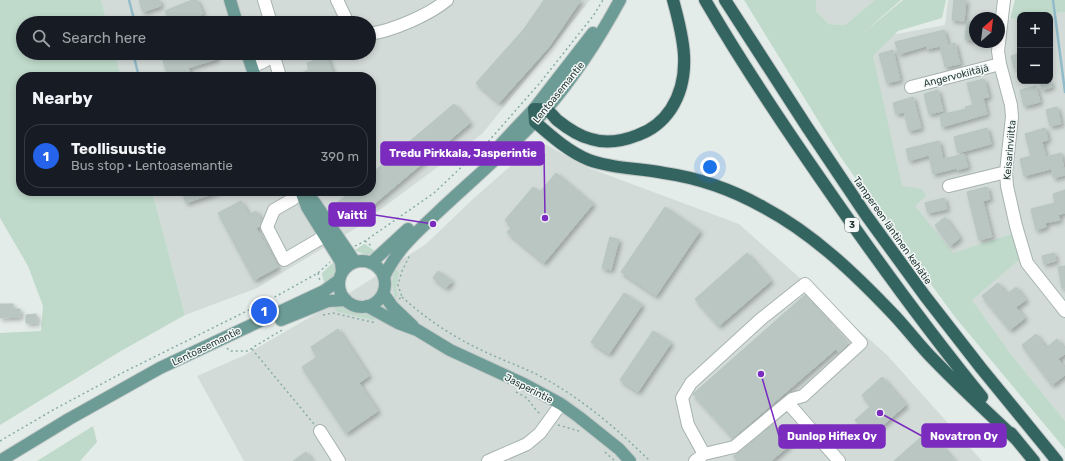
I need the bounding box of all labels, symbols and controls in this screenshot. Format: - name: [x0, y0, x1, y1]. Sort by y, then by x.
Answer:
- north arrow: [969, 12, 1005, 48]
- map controls: [1017, 12, 1053, 84]
- button: +: [1017, 12, 1053, 48]
- search box: [16, 16, 376, 60]
- icon: search: [30, 27, 52, 49]
- text: Search here: [62, 29, 146, 47]
- button: −: [1017, 48, 1053, 84]
- street label: Lentoasemantie: [530, 59, 587, 126]
- street label: Angervokiitäjä: [922, 62, 990, 90]
- text: Nearby: [32, 88, 93, 108]
- street label: Keisarinviitta: [1001, 120, 1019, 181]
- text: Teollisuustie: [71, 140, 166, 158]
- callout: Tredu Pirkkala, Jasperintie: [381, 142, 544, 165]
- text: Tredu Pirkkala, Jasperintie: [389, 147, 537, 160]
- text: 1: [43, 149, 49, 164]
- text: 390 m: [320, 149, 359, 164]
- your location: [700, 157, 720, 177]
- text: Bus stop · Lentoasemantie: [71, 158, 233, 173]
- street label: Tampereen läntinen kehätie: [850, 174, 934, 287]
- callout: Vaitti: [329, 203, 375, 226]
- text: Vaitti: [337, 209, 367, 222]
- road number: 3: [845, 218, 859, 232]
- pin: 1: [251, 296, 277, 326]
- street label: Lentoasemantie: [170, 325, 243, 369]
- street label: Jasperintie: [502, 372, 555, 406]
- callout: Novatron Oy: [922, 424, 1006, 447]
- callout: Dunlop Hiflex Oy: [779, 425, 885, 448]
- text: Dunlop Hiflex Oy: [787, 430, 877, 443]
- text: Novatron Oy: [930, 430, 998, 443]

